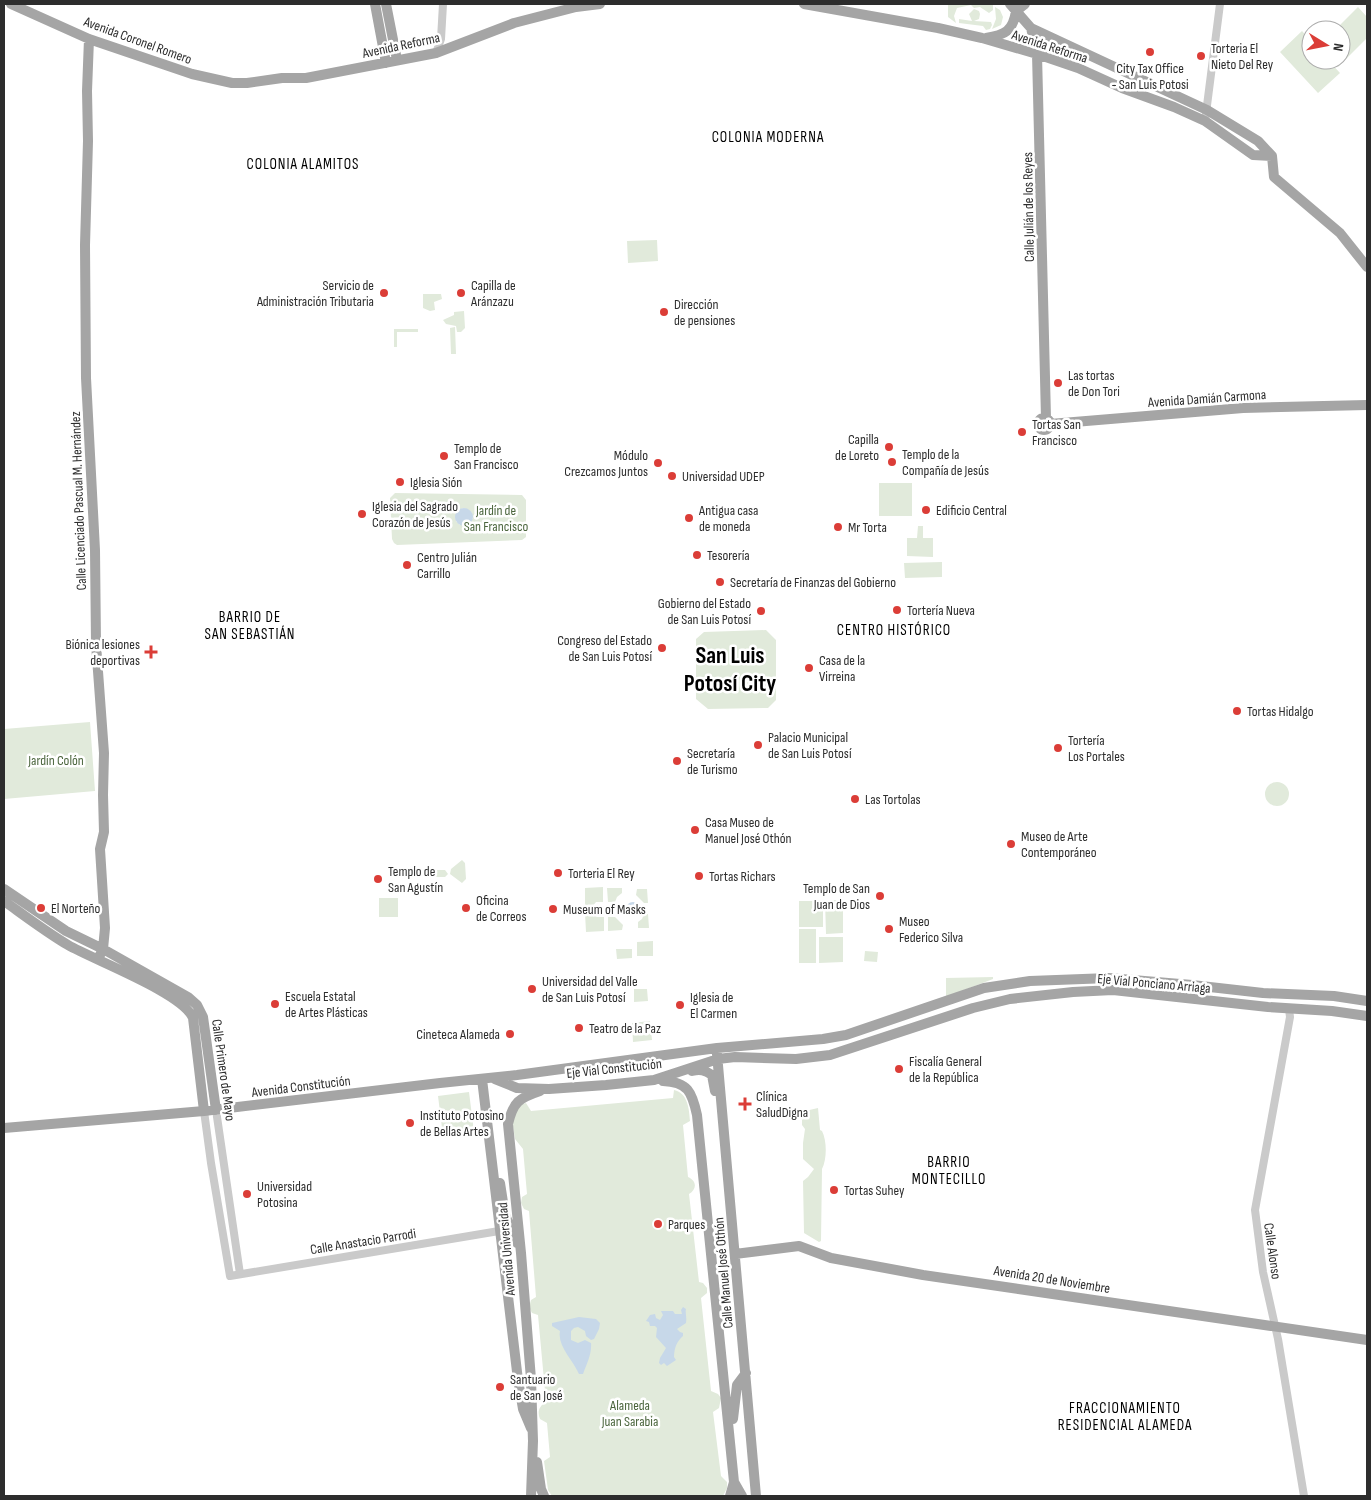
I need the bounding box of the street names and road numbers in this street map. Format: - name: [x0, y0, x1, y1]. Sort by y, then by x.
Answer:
- street label: Avenida Coronel Romero: [81, 13, 194, 68]
- street label: Avenida Reforma: [1009, 26, 1090, 67]
- street label: Avenida Reforma: [360, 29, 441, 62]
- street label: Calle Julián de los Reyes: [1019, 152, 1038, 262]
- street label: Avenida Damián Carmona: [1146, 386, 1267, 411]
- street label: Calle Licenciado Pascual M. Hernández: [67, 411, 90, 591]
- street label: Eje Vial Ponciano Arriaga: [1097, 970, 1211, 997]
- street label: Calle Primero de Mayo: [208, 1018, 239, 1122]
- street label: Eje Vial Constitución: [566, 1055, 663, 1082]
- street label: Avenida Constitución: [250, 1072, 351, 1101]
- street label: Avenida Universidad: [494, 1201, 519, 1297]
- street label: Calle Manuel José Othón: [710, 1217, 737, 1329]
- street label: Calle Alonso: [1260, 1222, 1285, 1280]
- street label: Calle Anastacio Parrodi: [309, 1225, 417, 1258]
- street label: Avenida 20 de Noviembre: [992, 1262, 1111, 1297]

